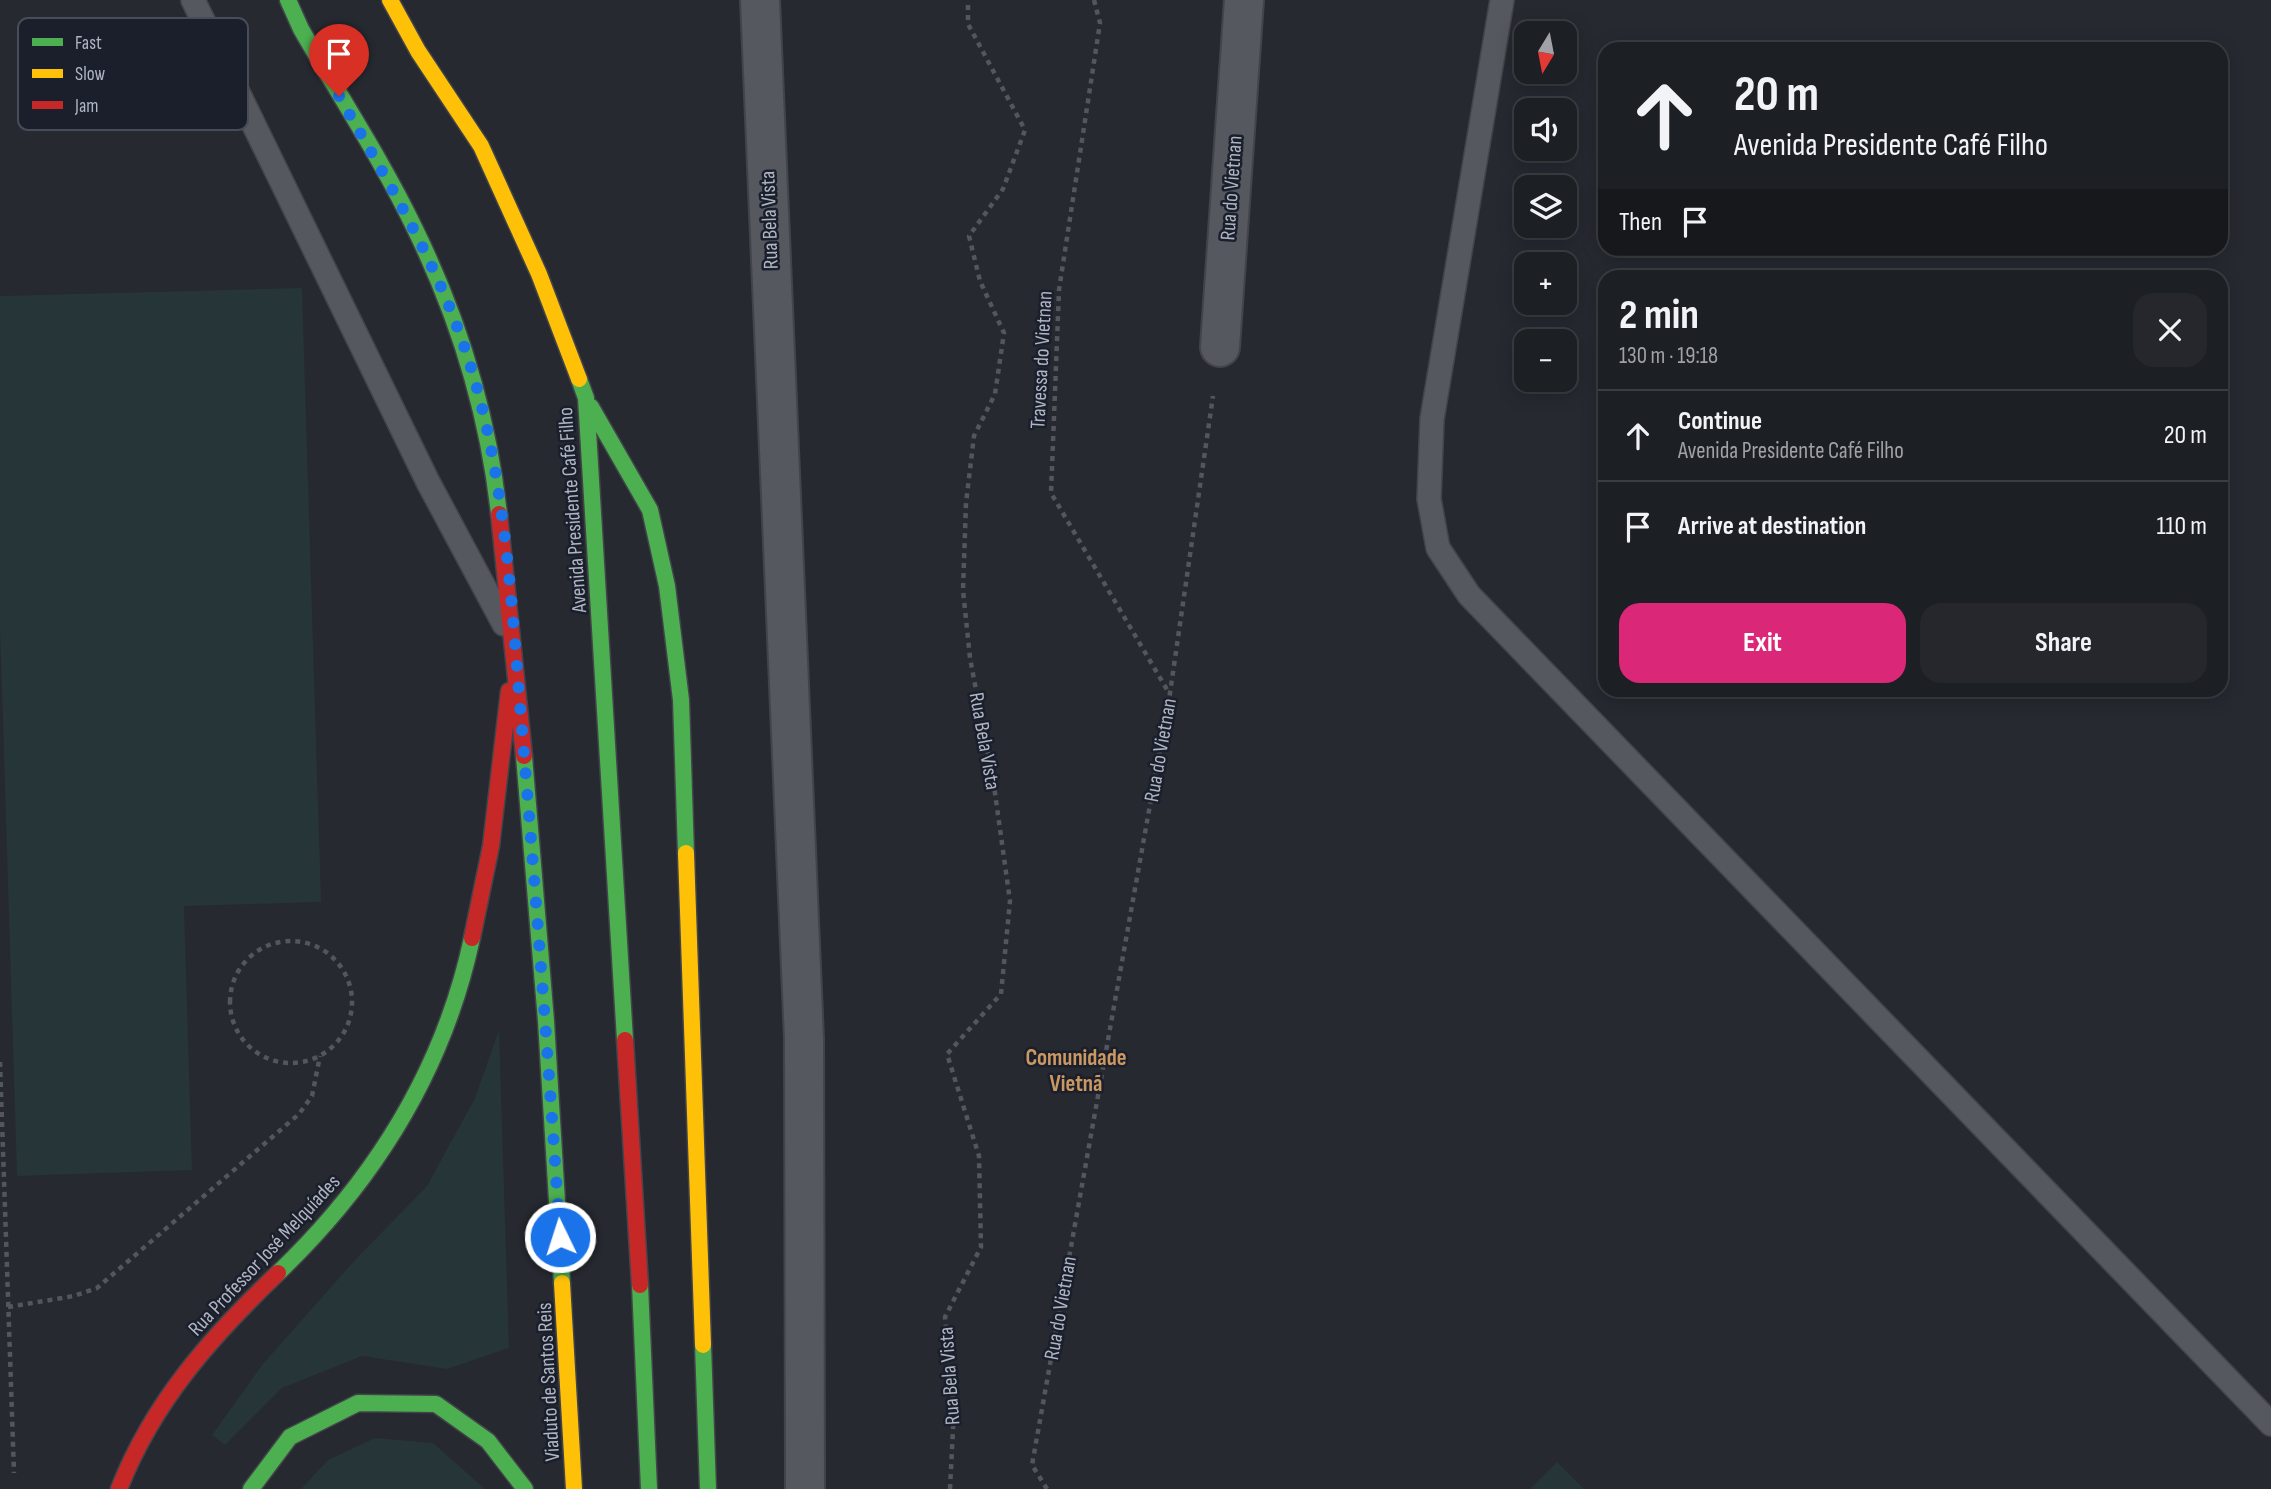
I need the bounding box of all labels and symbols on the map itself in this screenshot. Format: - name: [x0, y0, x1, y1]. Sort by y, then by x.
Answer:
- legend: [18, 18, 248, 130]
- north arrow: [1514, 21, 1577, 84]
- pin: [309, 24, 369, 96]
- text: Fast: [75, 32, 102, 55]
- text: Slow: [75, 63, 105, 86]
- text: Jam: [74, 95, 98, 118]
- street label: Rua do Vietnan: [1215, 135, 1248, 241]
- street label: Rua Bela Vista: [755, 170, 784, 270]
- street label: Travessa do Vietnan: [1025, 290, 1058, 430]
- street label: Avenida Presidente Café Filho: [553, 406, 592, 615]
- street label: Rua Bela Vista: [964, 691, 1005, 792]
- street label: Rua do Vietnan: [1139, 696, 1182, 804]
- district label: Comunidade Vietnã: [1025, 1044, 1127, 1098]
- street label: Rua Professor José Melquíades: [183, 1169, 346, 1341]
- position arrow: [523, 1200, 597, 1274]
- street label: Rua do Vietnan: [1039, 1254, 1082, 1362]
- street label: Viaduto de Santos Reis: [532, 1302, 565, 1462]
- street label: Rua Bela Vista: [934, 1326, 965, 1426]

